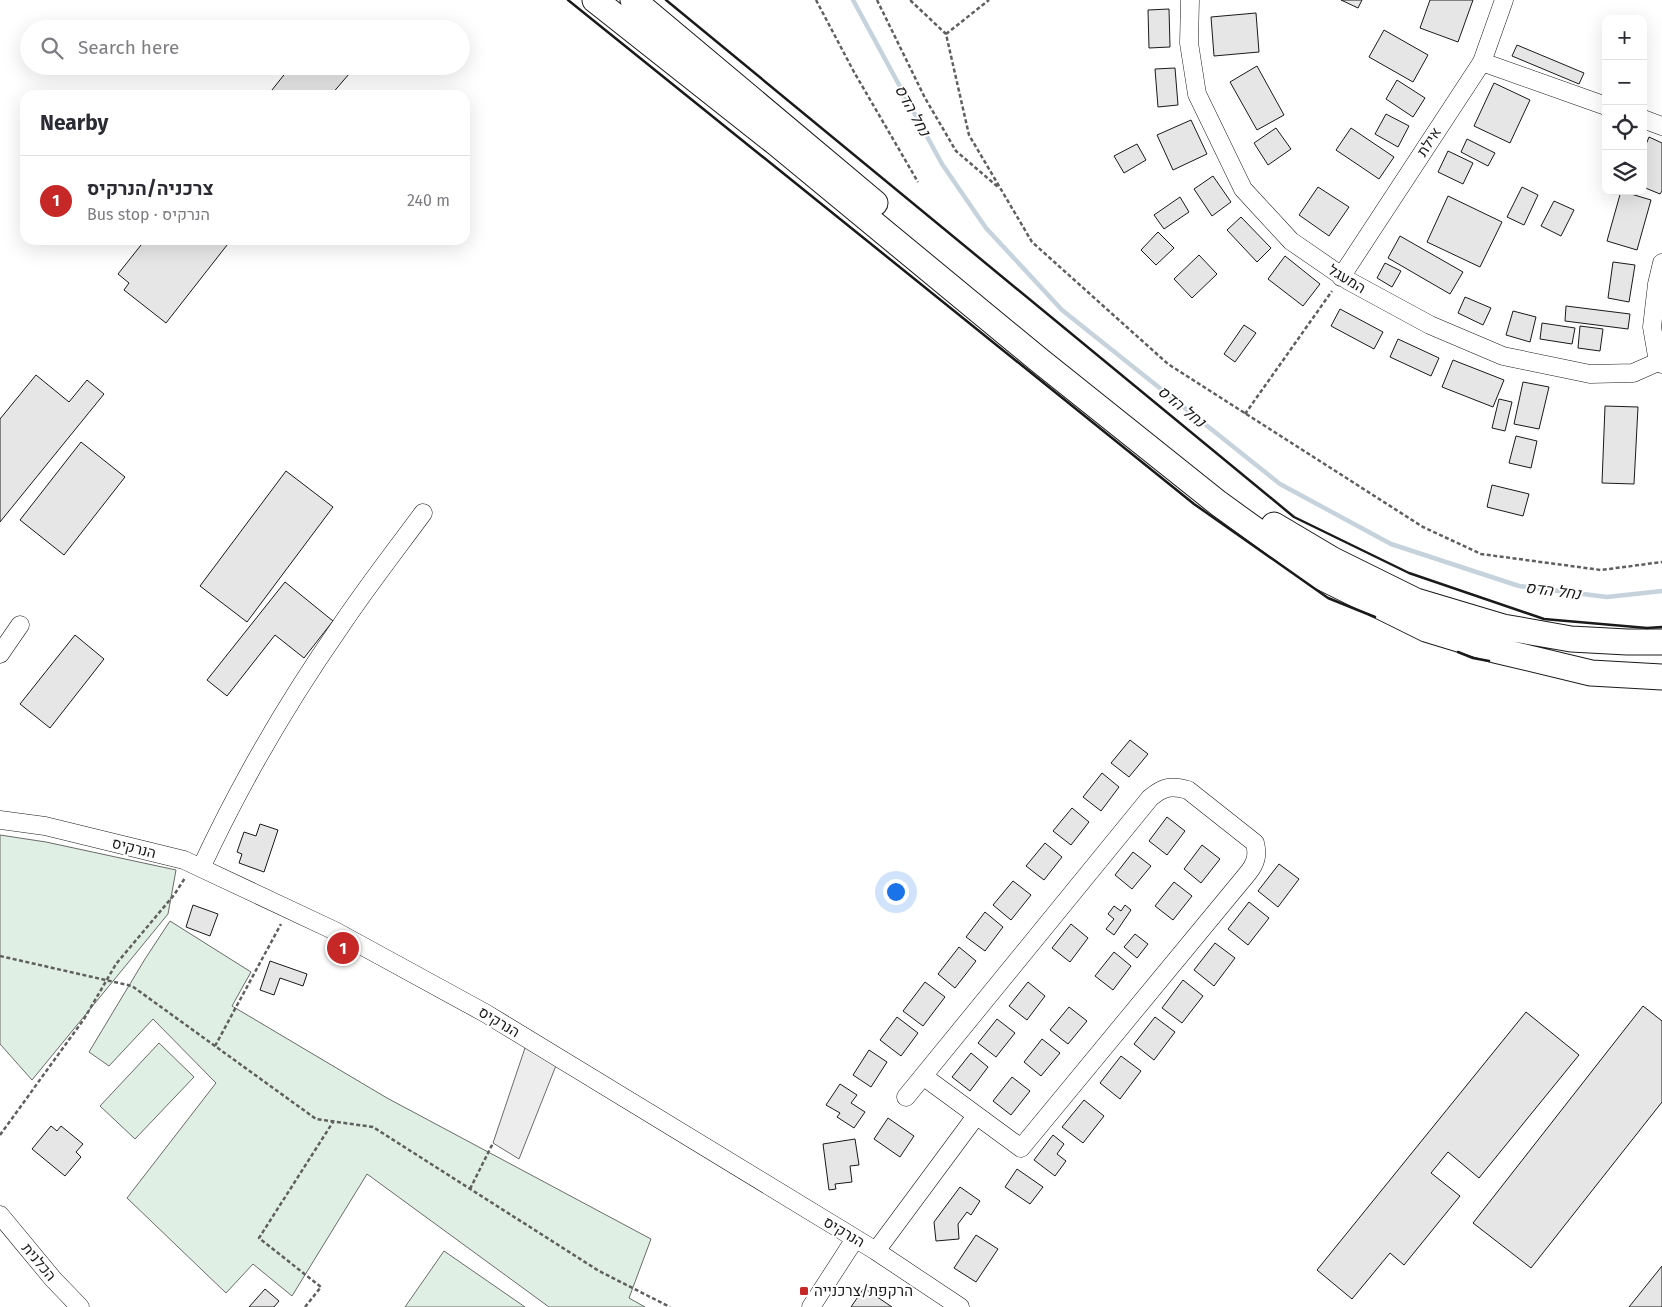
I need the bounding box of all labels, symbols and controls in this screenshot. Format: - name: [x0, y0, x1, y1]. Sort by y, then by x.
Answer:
- map controls: [1602, 15, 1647, 195]
- button: +: [1602, 15, 1647, 60]
- search box: [20, 20, 470, 75]
- icon: search: [38, 34, 66, 62]
- text: Search here: [78, 36, 179, 59]
- button: −: [1602, 60, 1647, 105]
- water label: נחל הדס: [891, 81, 935, 140]
- button: locate: [1602, 105, 1647, 150]
- text: Nearby: [40, 110, 108, 136]
- street label: אילת: [1413, 124, 1445, 160]
- button: layers: [1602, 150, 1647, 195]
- text: צרכניה/הנרקיס: [87, 177, 214, 200]
- text: 1: [52, 191, 60, 210]
- text: 240 m: [407, 191, 450, 210]
- text: Bus stop · הנרקיס: [87, 205, 210, 224]
- street label: המעגל: [1325, 261, 1369, 297]
- water label: נחל הדס: [1154, 381, 1210, 432]
- water label: נחל הדס: [1524, 578, 1583, 603]
- street label: הנרקיס: [110, 834, 158, 862]
- your location: [883, 879, 909, 905]
- pin: 1: [327, 929, 359, 967]
- street label: הנרקיס: [475, 1003, 523, 1041]
- street label: הנרקיס: [820, 1213, 868, 1251]
- street label: הכלנית: [18, 1239, 60, 1285]
- place label: הרקפת/צרכנייה: [814, 1282, 913, 1300]
- marker: הרקפת/צרכנייה: [798, 1285, 810, 1297]

